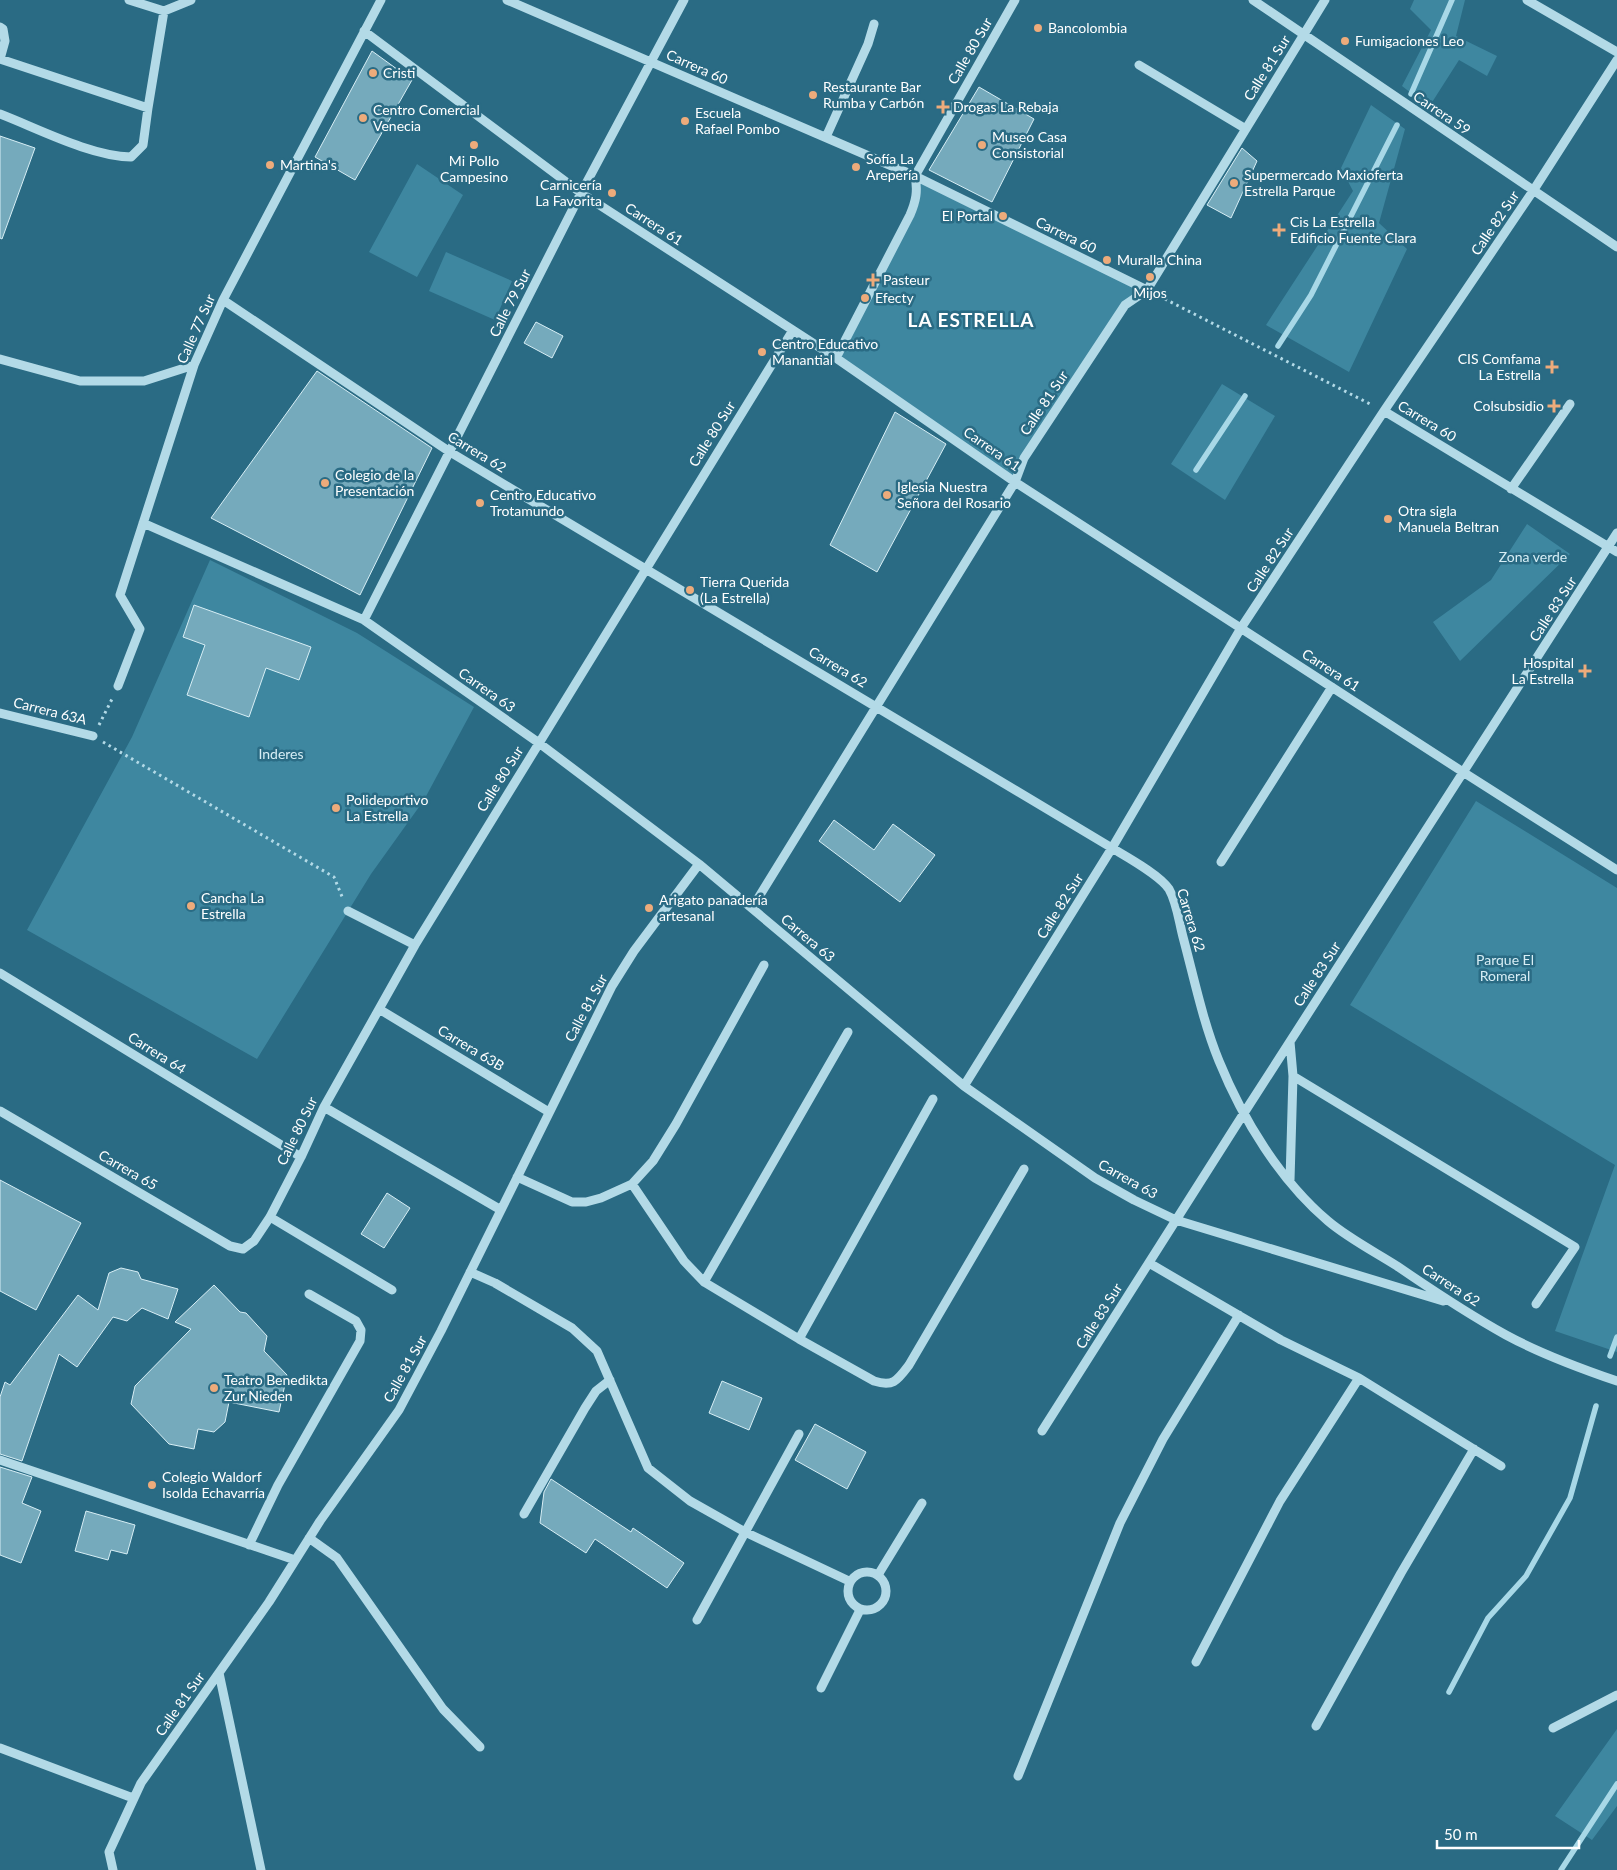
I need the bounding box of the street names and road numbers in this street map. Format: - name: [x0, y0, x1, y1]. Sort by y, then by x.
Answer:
- street label: Calle 80 Sur: [944, 14, 995, 87]
- street label: Calle 81 Sur: [1240, 32, 1293, 104]
- street label: Carrera 60: [664, 45, 731, 88]
- street label: Carrera 59: [1410, 87, 1474, 138]
- street label: Calle 82 Sur: [1467, 187, 1522, 258]
- street label: Carrera 61: [622, 199, 686, 249]
- street label: Carrera 60: [1033, 213, 1099, 257]
- street label: Calle 79 Sur: [485, 266, 534, 340]
- street label: Calle 77 Sur: [173, 292, 218, 366]
- street label: Calle 81 Sur: [1016, 367, 1071, 438]
- street label: Carrera 60: [1395, 396, 1460, 445]
- street label: Calle 80 Sur: [685, 398, 738, 470]
- street label: Carrera 61: [961, 423, 1024, 474]
- street label: Carrera 62: [445, 427, 510, 476]
- street label: Calle 82 Sur: [1242, 524, 1297, 595]
- street label: Calle 83 Sur: [1525, 573, 1580, 644]
- street label: Carrera 62: [806, 642, 871, 691]
- street label: Carrera 61: [1299, 645, 1363, 695]
- street label: Carrera 63: [456, 664, 519, 715]
- street label: Carrera 63A: [12, 693, 89, 728]
- street label: Calle 80 Sur: [473, 743, 526, 815]
- street label: Calle 82 Sur: [1033, 870, 1086, 942]
- street label: Carrera 62: [1174, 886, 1209, 954]
- street label: Carrera 63: [778, 910, 839, 965]
- street label: Calle 83 Sur: [1289, 938, 1344, 1009]
- street label: Calle 81 Sur: [561, 971, 610, 1044]
- street label: Carrera 63B: [435, 1021, 508, 1074]
- street label: Carrera 64: [125, 1028, 189, 1077]
- street label: Calle 80 Sur: [273, 1094, 320, 1168]
- street label: Carrera 65: [96, 1146, 161, 1193]
- street label: Carrera 63: [1096, 1155, 1161, 1202]
- street label: Carrera 62: [1419, 1260, 1483, 1310]
- street label: Calle 83 Sur: [1072, 1280, 1125, 1352]
- street label: Calle 81 Sur: [379, 1332, 430, 1405]
- street label: Calle 81 Sur: [151, 1668, 208, 1739]

